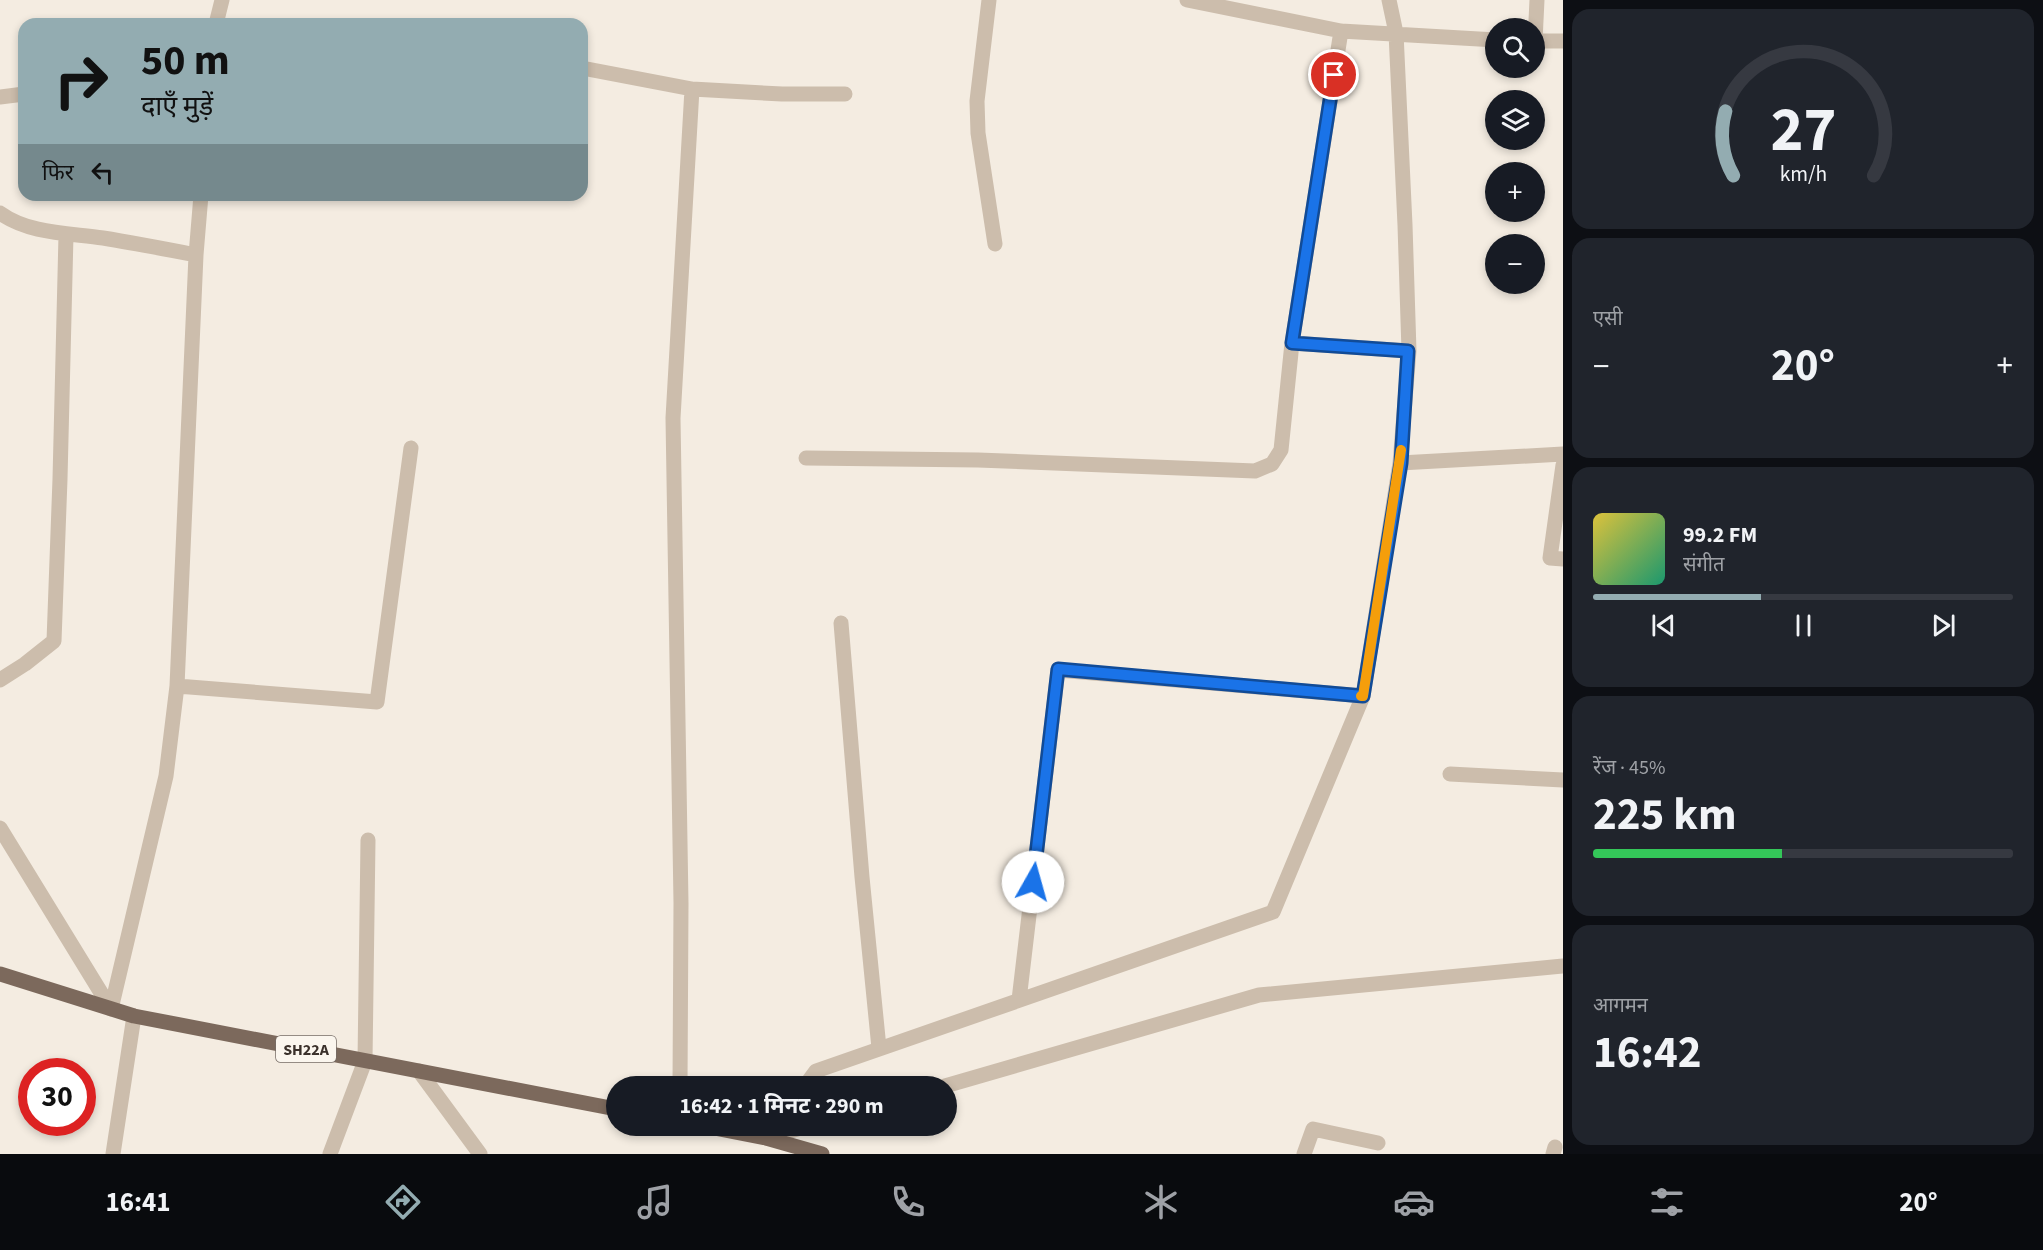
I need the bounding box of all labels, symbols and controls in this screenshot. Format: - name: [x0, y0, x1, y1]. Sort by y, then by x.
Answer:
- map controls: [1485, 18, 1545, 294]
- button: search: [1485, 18, 1545, 78]
- text: 50 m: [141, 31, 230, 91]
- icon: right: [42, 42, 120, 120]
- pin: [1308, 49, 1359, 100]
- icon: arrive: [1317, 58, 1350, 91]
- text: 27: [1770, 86, 1836, 175]
- text: दाएँ मुड़ें: [141, 87, 213, 126]
- button: layers: [1485, 90, 1545, 150]
- icon: left: [86, 156, 119, 189]
- text: फिर: [42, 157, 74, 189]
- text: km/h: [1779, 159, 1827, 190]
- button: +: [1485, 162, 1545, 222]
- button: −: [1485, 234, 1545, 294]
- text: एसी: [1593, 305, 1623, 333]
- text: 20°: [1771, 334, 1835, 398]
- text: −: [1593, 343, 1609, 390]
- text: +: [1997, 343, 2013, 390]
- text: 99.2 FM: [1683, 519, 1757, 551]
- text: संगीत: [1683, 551, 1724, 579]
- icon: previous: [1647, 609, 1680, 642]
- icon: pause: [1787, 609, 1820, 642]
- icon: next: [1927, 609, 1960, 642]
- text: रेंज · 45%: [1593, 754, 1665, 782]
- text: 225 km: [1593, 783, 1737, 847]
- position arrow: [1001, 850, 1065, 914]
- text: आगमन: [1593, 992, 1648, 1020]
- text: 16:42: [1593, 1021, 1702, 1085]
- road number: SH22A: [276, 1036, 336, 1062]
- speed limit sign: 30: [18, 1058, 96, 1136]
- text: 16:42 · 1 मिनट · 290 m: [679, 1090, 884, 1122]
- icon: directions: [382, 1181, 424, 1223]
- icon: music: [634, 1181, 676, 1223]
- icon: phone: [887, 1181, 929, 1223]
- icon: climate: [1140, 1181, 1182, 1223]
- icon: car: [1393, 1181, 1435, 1223]
- icon: filters: [1646, 1181, 1688, 1223]
- text: 16:41: [105, 1183, 171, 1222]
- text: 20°: [1899, 1183, 1938, 1222]

